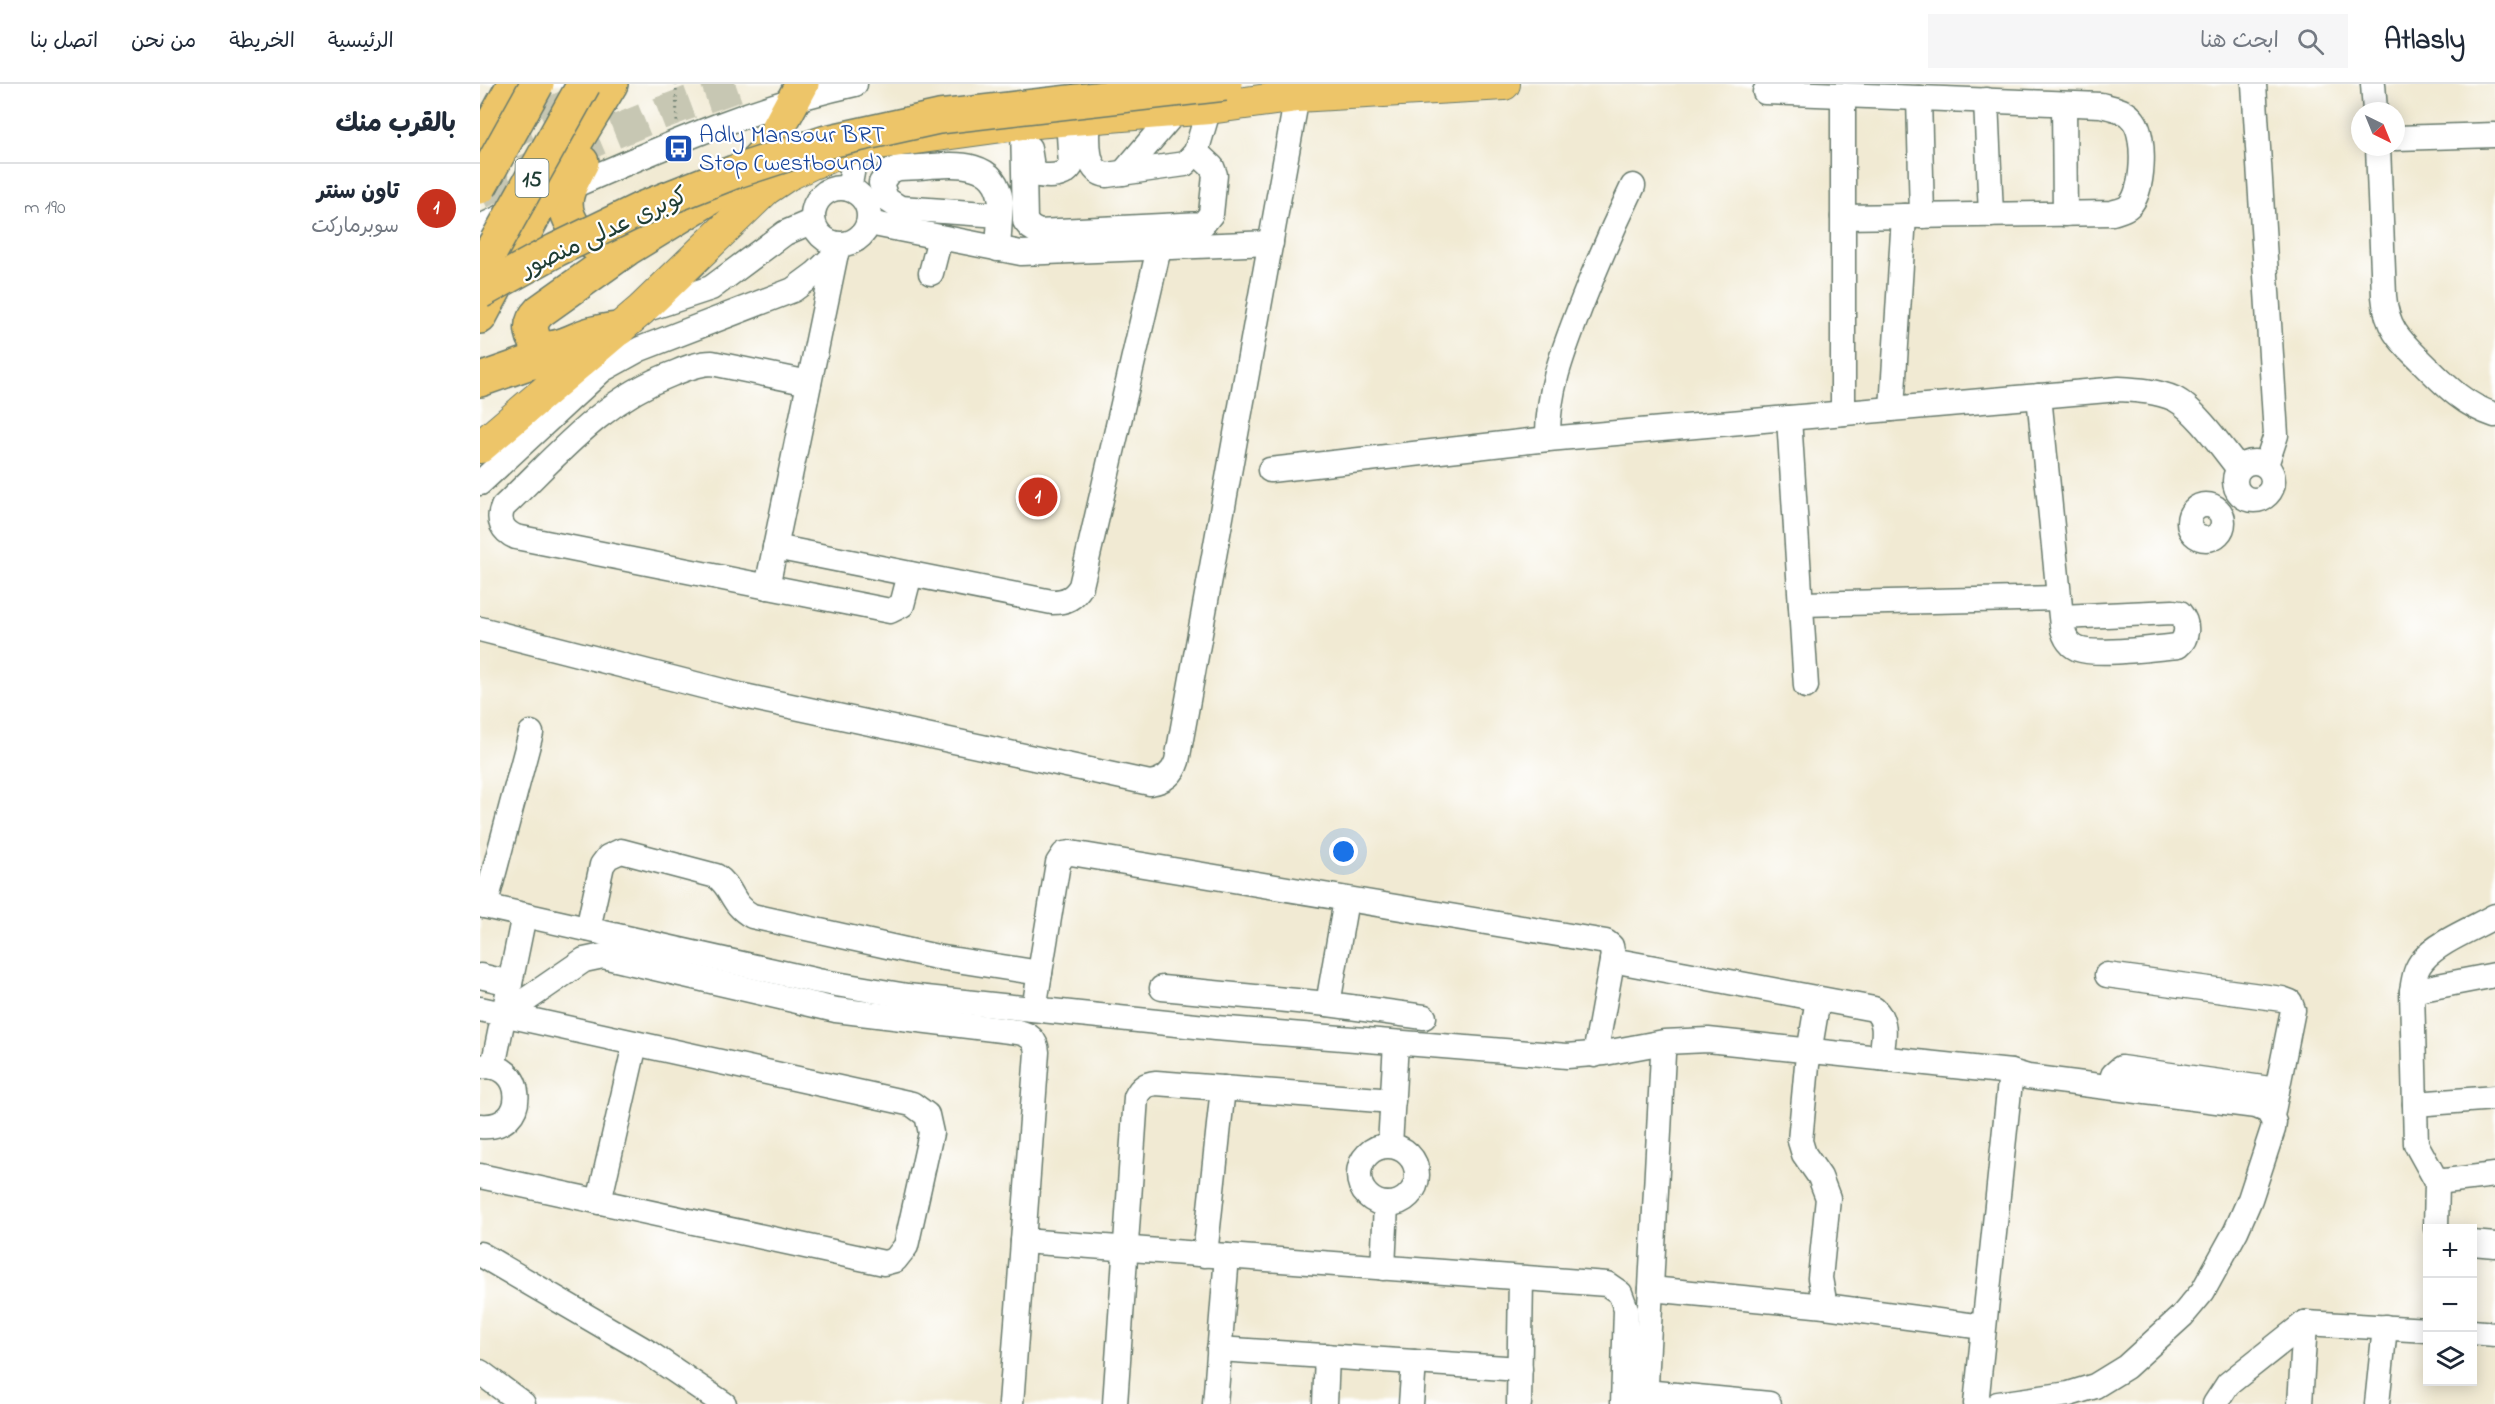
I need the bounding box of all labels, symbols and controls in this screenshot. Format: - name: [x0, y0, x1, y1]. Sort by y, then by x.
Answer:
- search box: [1928, 14, 2348, 68]
- text: Atlasly: [2384, 21, 2465, 62]
- icon: search: [2294, 25, 2327, 58]
- text: ابحث هنا: [2200, 26, 2279, 58]
- text: اتصل بنا: [30, 27, 98, 57]
- text: من نحن: [131, 27, 196, 57]
- text: الخريطة: [229, 27, 295, 57]
- text: الرئيسية: [328, 27, 394, 57]
- north arrow: [2351, 102, 2405, 156]
- text: بالقرب منك: [335, 106, 456, 144]
- place label: Adly Mansour BRT Stop (westbound): [699, 119, 885, 182]
- bus stop icon: Adly Mansour BRT Stop (westbound): [662, 132, 694, 164]
- road number: 15: [516, 159, 548, 197]
- text: تاون سنتر: [317, 177, 399, 209]
- street label: كوبرى عدلى منصور: [514, 179, 694, 288]
- text: 190 m: [24, 194, 66, 223]
- text: 1: [433, 194, 440, 223]
- text: سوبرماركت: [311, 213, 399, 242]
- pin: 1: [1018, 474, 1058, 520]
- your location: [1329, 837, 1358, 866]
- map controls: [2423, 1224, 2477, 1386]
- button: +: [2423, 1224, 2477, 1278]
- button: −: [2423, 1278, 2477, 1332]
- button: layers: [2423, 1332, 2477, 1386]

